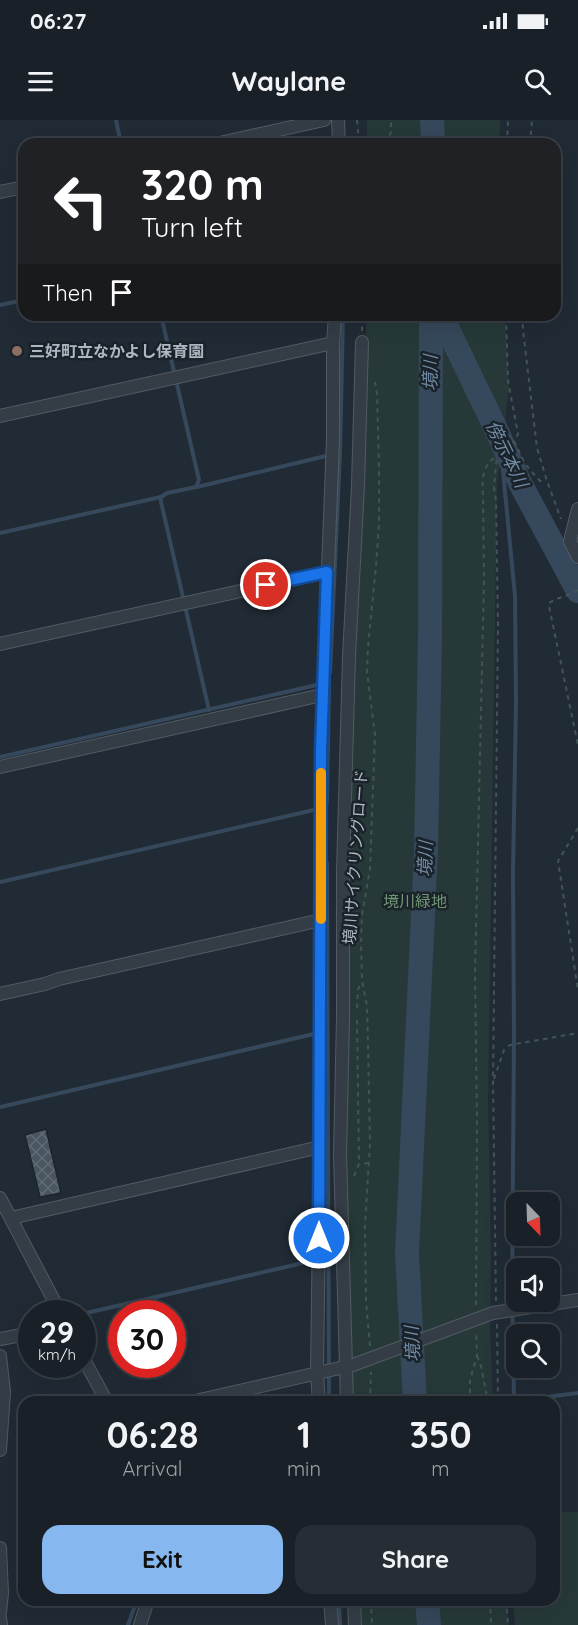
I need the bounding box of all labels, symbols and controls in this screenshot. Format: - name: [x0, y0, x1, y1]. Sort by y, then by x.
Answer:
- text: 06:27: [30, 7, 86, 35]
- text: Waylane: [232, 64, 346, 98]
- icon: menu: [24, 65, 57, 98]
- icon: search: [521, 65, 554, 98]
- text: 320 m: [141, 158, 264, 211]
- icon: left: [42, 162, 120, 240]
- text: Turn left: [141, 210, 243, 244]
- icon: arrive: [105, 276, 138, 309]
- text: Then: [42, 279, 93, 307]
- place label: 三好町立なかよし保育園: [29, 341, 204, 361]
- marker: 三好町立なかよし保育園: [10, 344, 24, 358]
- water label: 境川: [418, 353, 442, 391]
- water label: 傍示本川: [481, 417, 534, 493]
- pin: [240, 559, 291, 610]
- icon: arrive: [249, 568, 282, 601]
- street label: 境川サイクリングロード: [339, 769, 371, 945]
- water label: 境川: [413, 839, 437, 877]
- park label: 境川緑地: [383, 891, 447, 911]
- north arrow: [506, 1192, 560, 1246]
- map controls: [506, 1192, 560, 1378]
- position arrow: [287, 1206, 351, 1270]
- button: sound: [506, 1258, 560, 1312]
- speed limit sign: 30: [108, 1300, 186, 1378]
- text: 29: [40, 1313, 74, 1351]
- water label: 境川: [399, 1323, 424, 1363]
- button: search: [506, 1324, 560, 1378]
- text: km/h: [38, 1345, 76, 1364]
- text: 06:28: [106, 1412, 198, 1457]
- text: 1: [297, 1412, 311, 1457]
- text: 350: [409, 1412, 472, 1457]
- text: Arrival: [122, 1456, 182, 1481]
- text: min: [287, 1456, 321, 1481]
- text: m: [431, 1456, 450, 1481]
- button: Exit: [42, 1525, 283, 1594]
- button: Share: [295, 1525, 536, 1594]

